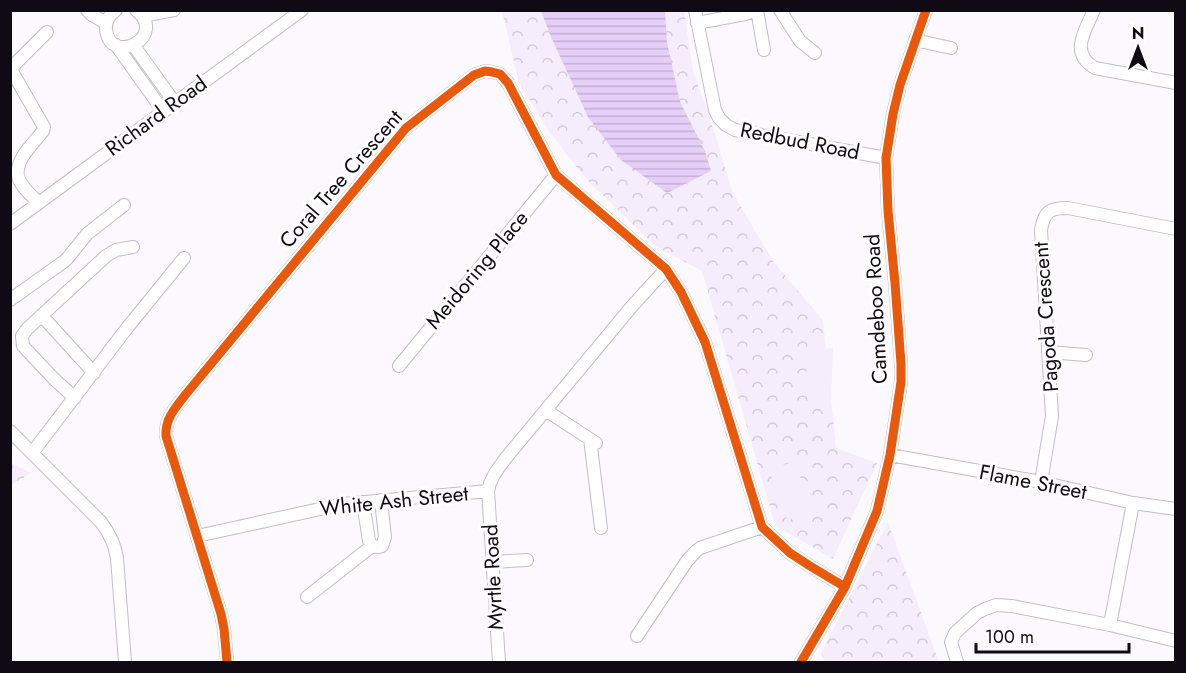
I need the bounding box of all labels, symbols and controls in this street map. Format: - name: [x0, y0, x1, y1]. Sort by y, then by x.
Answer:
- north arrow: [1108, 18, 1168, 78]
- text: N: [1132, 22, 1144, 45]
- street label: Richard Road: [99, 69, 213, 163]
- street label: Coral Tree Crescent: [272, 103, 410, 255]
- street label: Redbud Road: [738, 115, 862, 167]
- street label: Meidoring Place: [419, 204, 536, 336]
- street label: Camdeboo Road: [857, 233, 895, 385]
- street label: Pagoda Crescent: [1026, 241, 1066, 393]
- street label: Flame Street: [977, 457, 1089, 507]
- street label: White Ash Street: [318, 478, 470, 524]
- street label: Myrtle Road: [475, 523, 511, 631]
- scale bar: [976, 616, 1129, 654]
- text: 100 m: [985, 624, 1034, 650]

